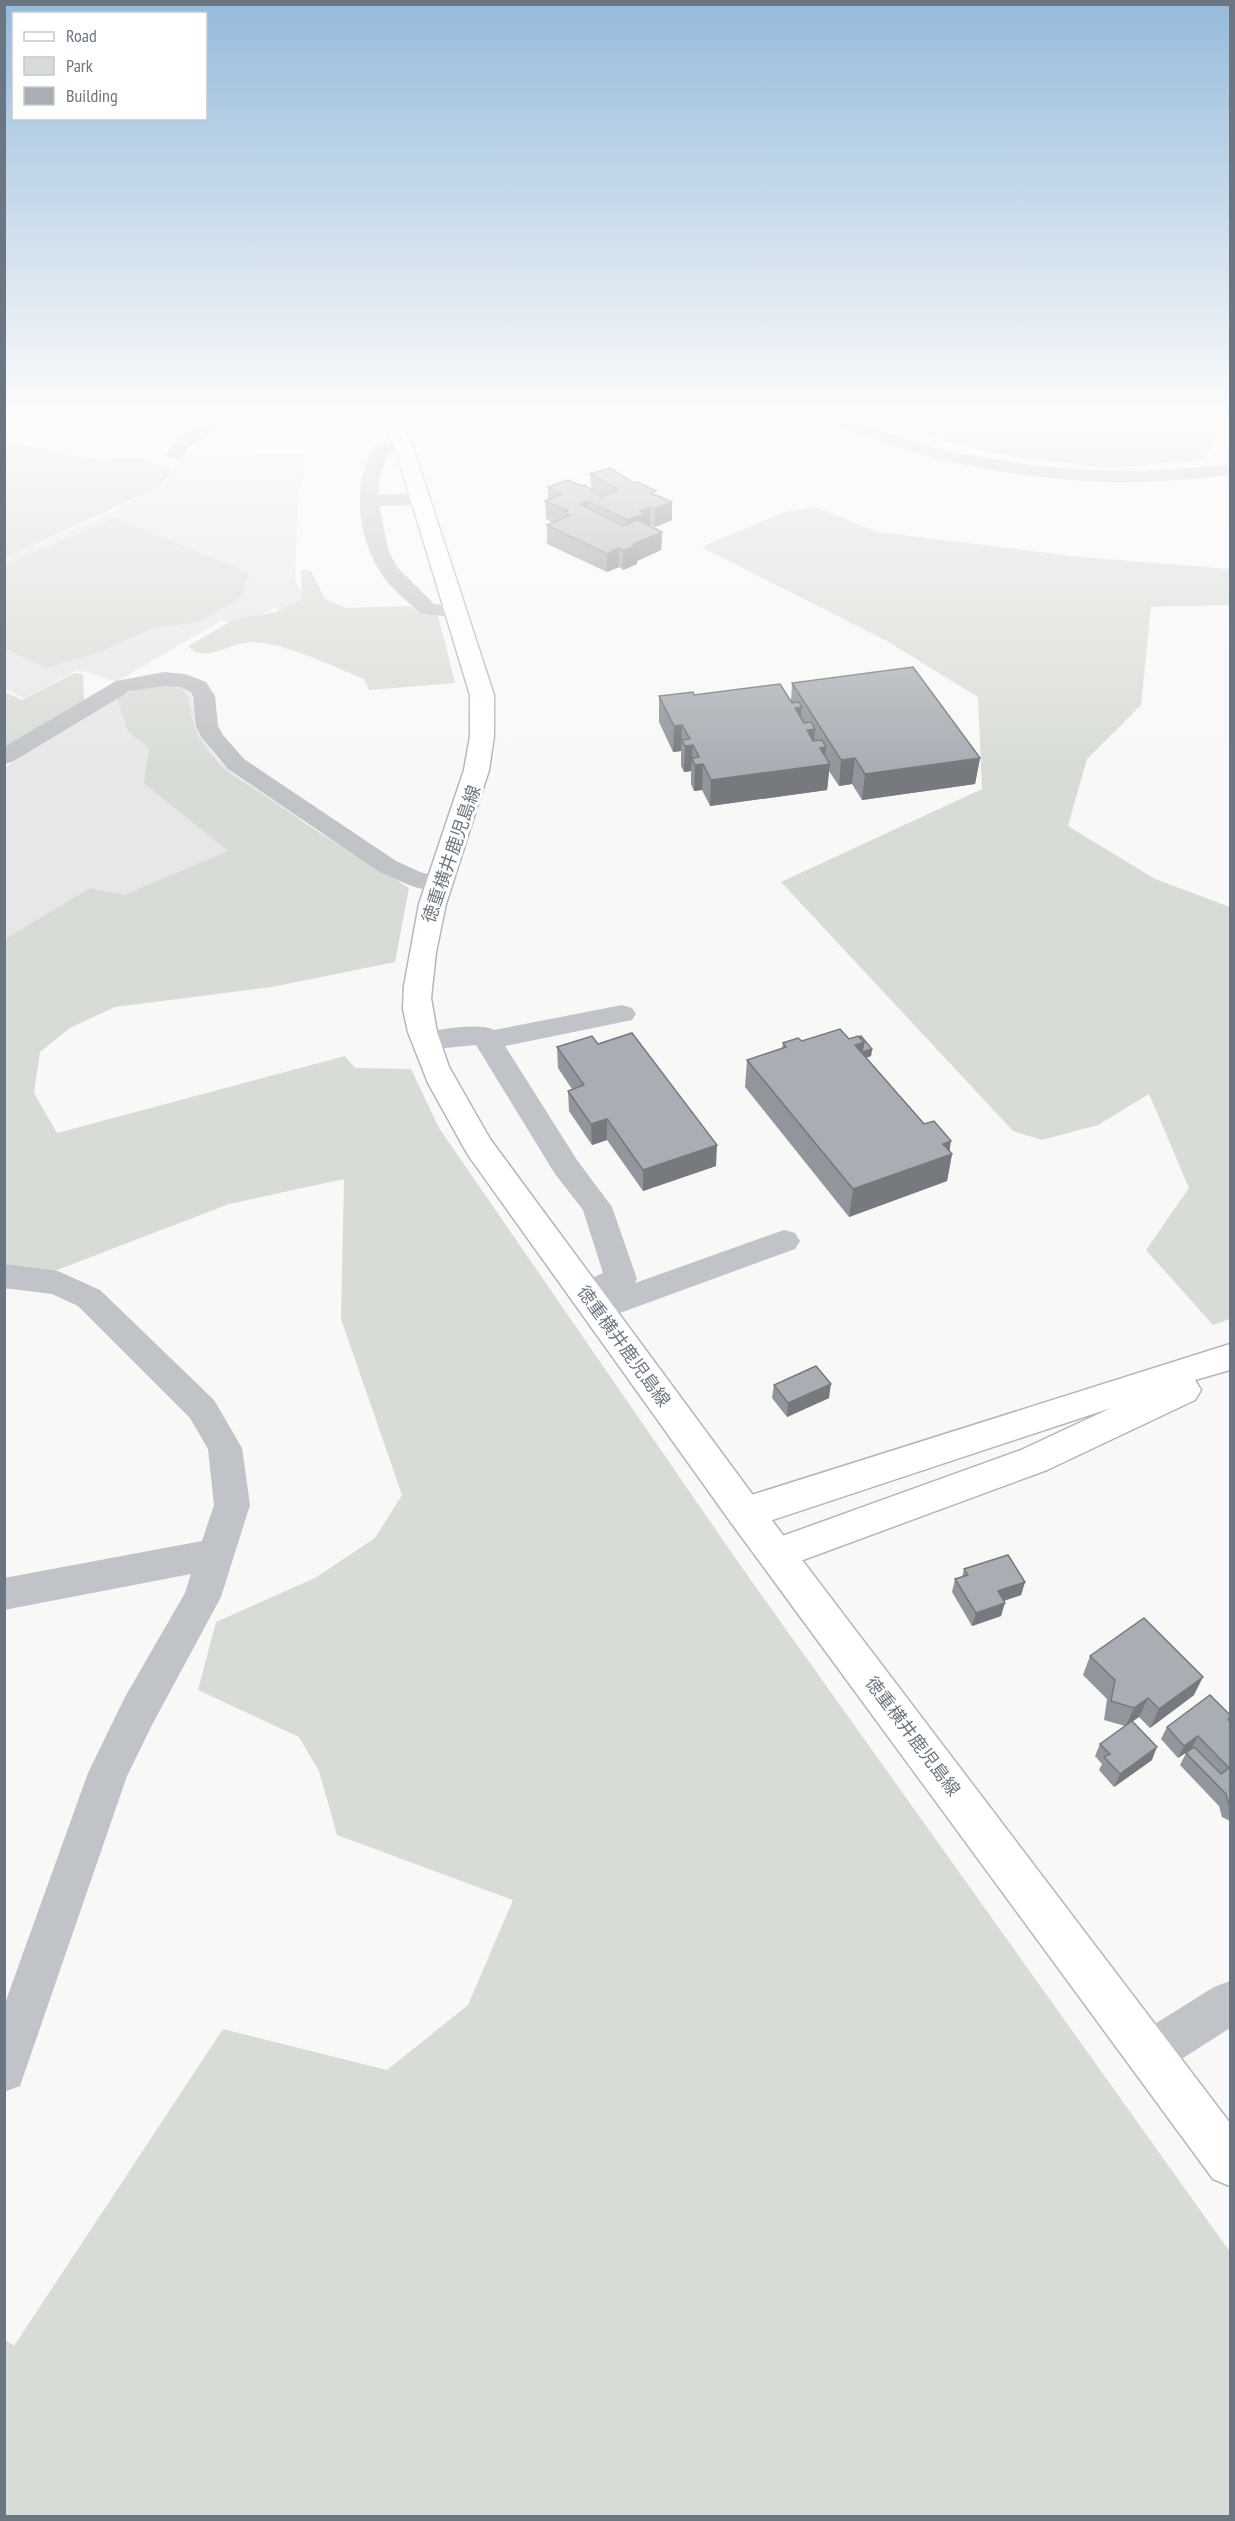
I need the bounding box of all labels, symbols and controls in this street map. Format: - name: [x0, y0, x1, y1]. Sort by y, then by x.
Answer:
- legend: [12, 12, 207, 120]
- text: Road: [66, 24, 97, 47]
- text: Park: [66, 54, 93, 77]
- text: Building: [66, 84, 118, 107]
- street label: 徳重横井鹿児島線: [417, 782, 485, 926]
- street label: 徳重横井鹿児島線: [572, 1281, 676, 1411]
- street label: 徳重横井鹿児島線: [860, 1672, 966, 1800]

